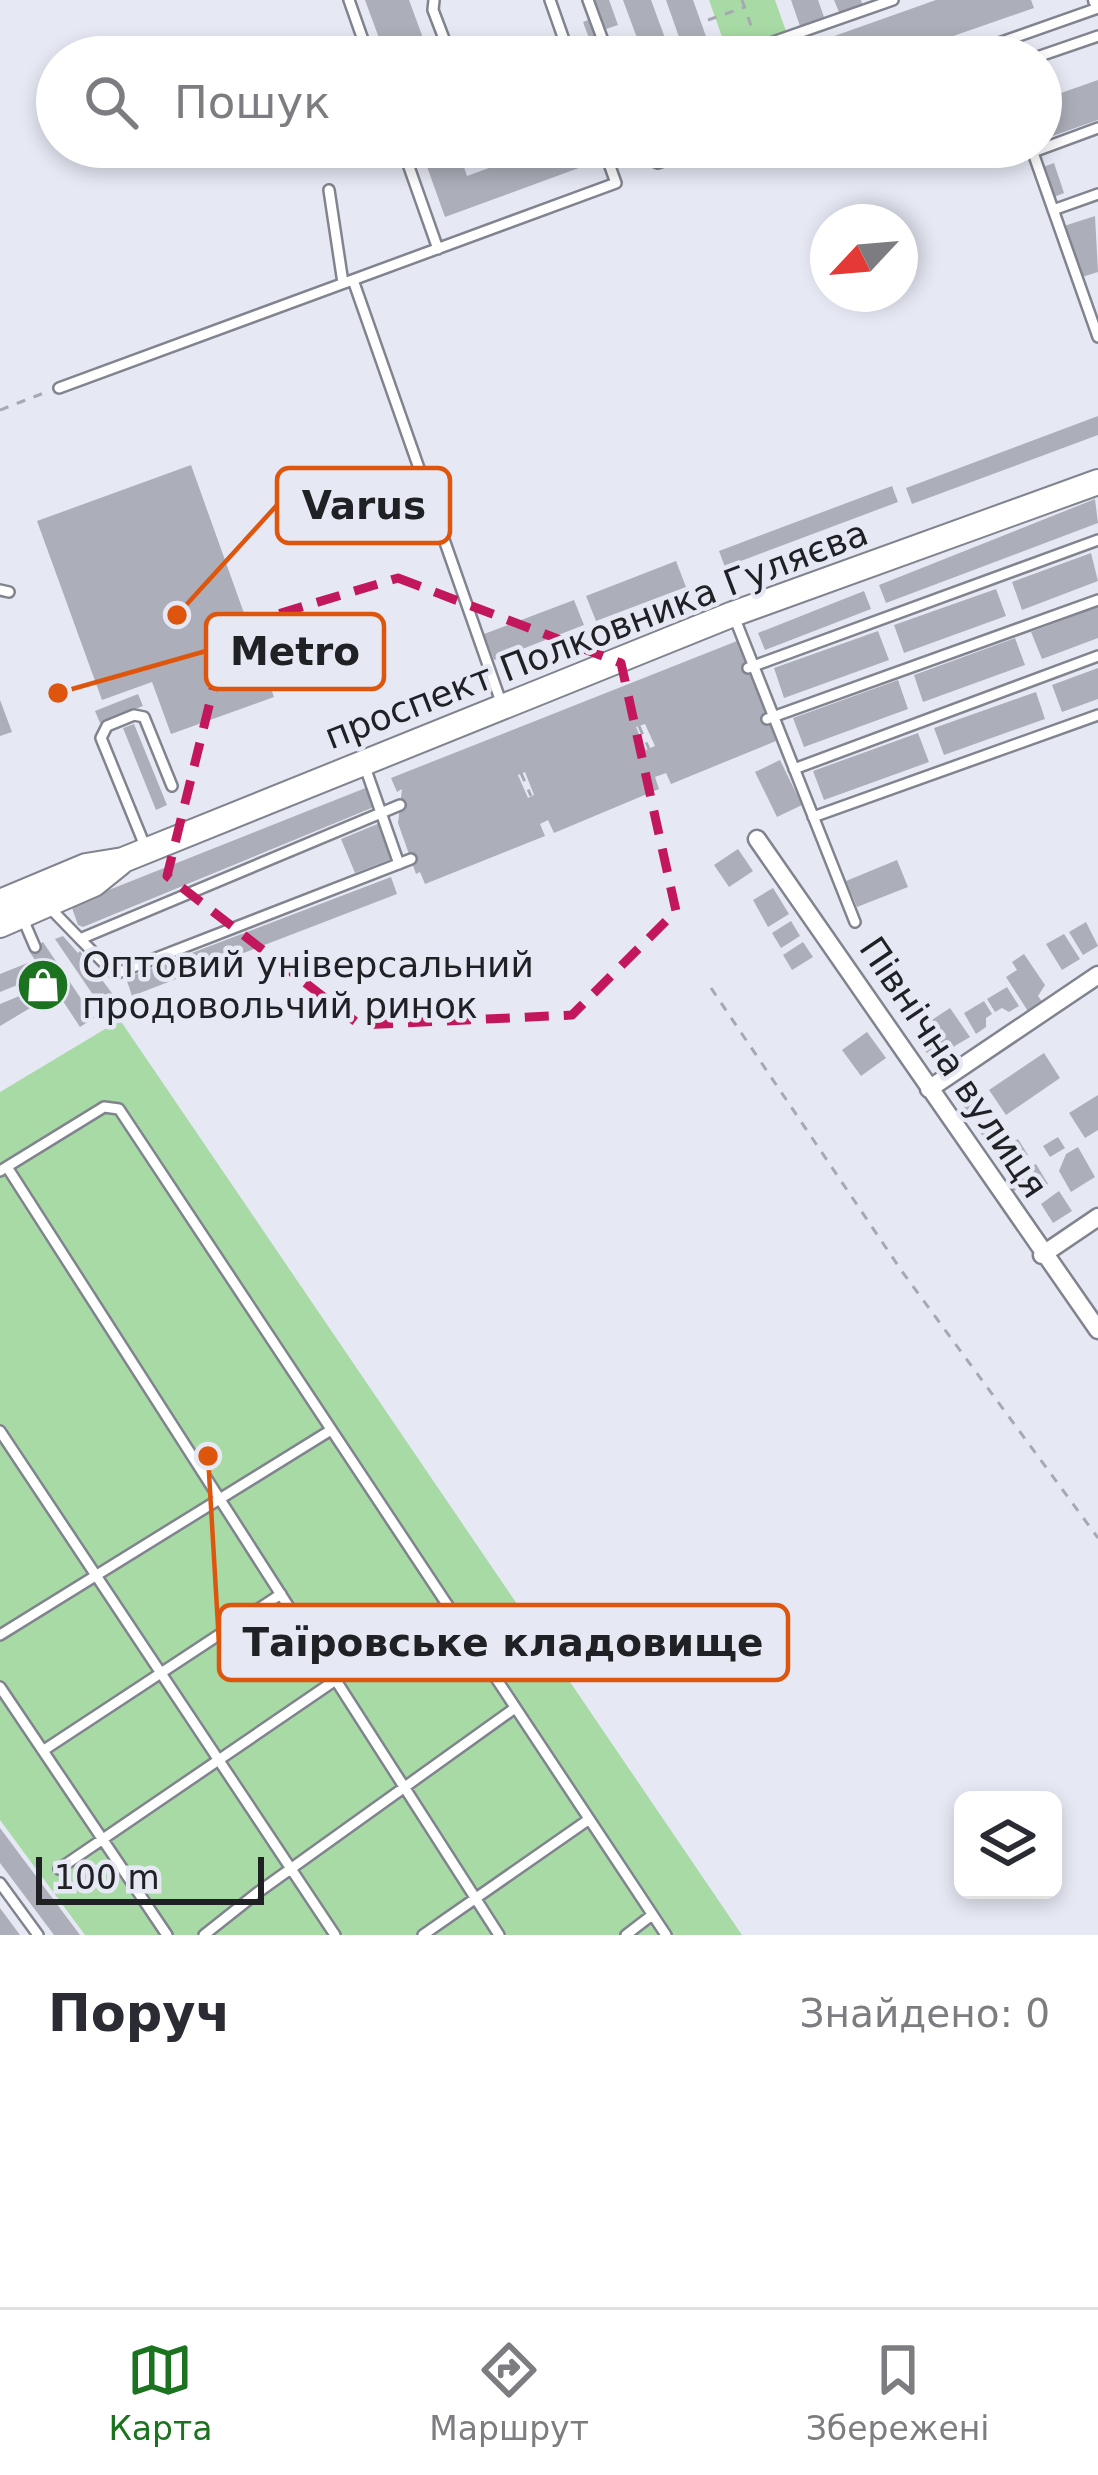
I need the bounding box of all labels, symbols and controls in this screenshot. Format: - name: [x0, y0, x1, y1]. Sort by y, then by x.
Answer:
- search box: [36, 36, 1062, 168]
- icon: search: [78, 69, 144, 135]
- text: Пошук: [174, 76, 330, 129]
- north arrow: [810, 204, 918, 312]
- callout: Varus: [277, 468, 450, 543]
- text: Varus: [302, 483, 426, 528]
- street label: проспект Полковника Гуляєва: [319, 512, 873, 757]
- callout: Metro: [206, 614, 384, 689]
- text: Metro: [230, 629, 360, 674]
- street label: Північна вулиця: [851, 929, 1056, 1205]
- place label: Оптовий універсальний продовольчий ринок: [82, 944, 534, 1026]
- shop icon: Оптовий універсальний продовольчий ринок: [15, 957, 71, 1013]
- callout: Таїровське кладовище: [219, 1605, 788, 1680]
- text: Таїровське кладовище: [242, 1620, 764, 1665]
- map controls: [954, 1791, 1062, 1899]
- button: layers: [954, 1791, 1062, 1899]
- scale bar: [36, 1851, 264, 1904]
- text: 100 m: [54, 1858, 160, 1897]
- text: Поруч: [48, 1984, 230, 2043]
- text: Знайдено: 0: [800, 1991, 1050, 2036]
- tab: Карта: [108, 2337, 212, 2448]
- tab: Маршрут: [429, 2337, 589, 2448]
- tab: Збережені: [806, 2337, 990, 2448]

